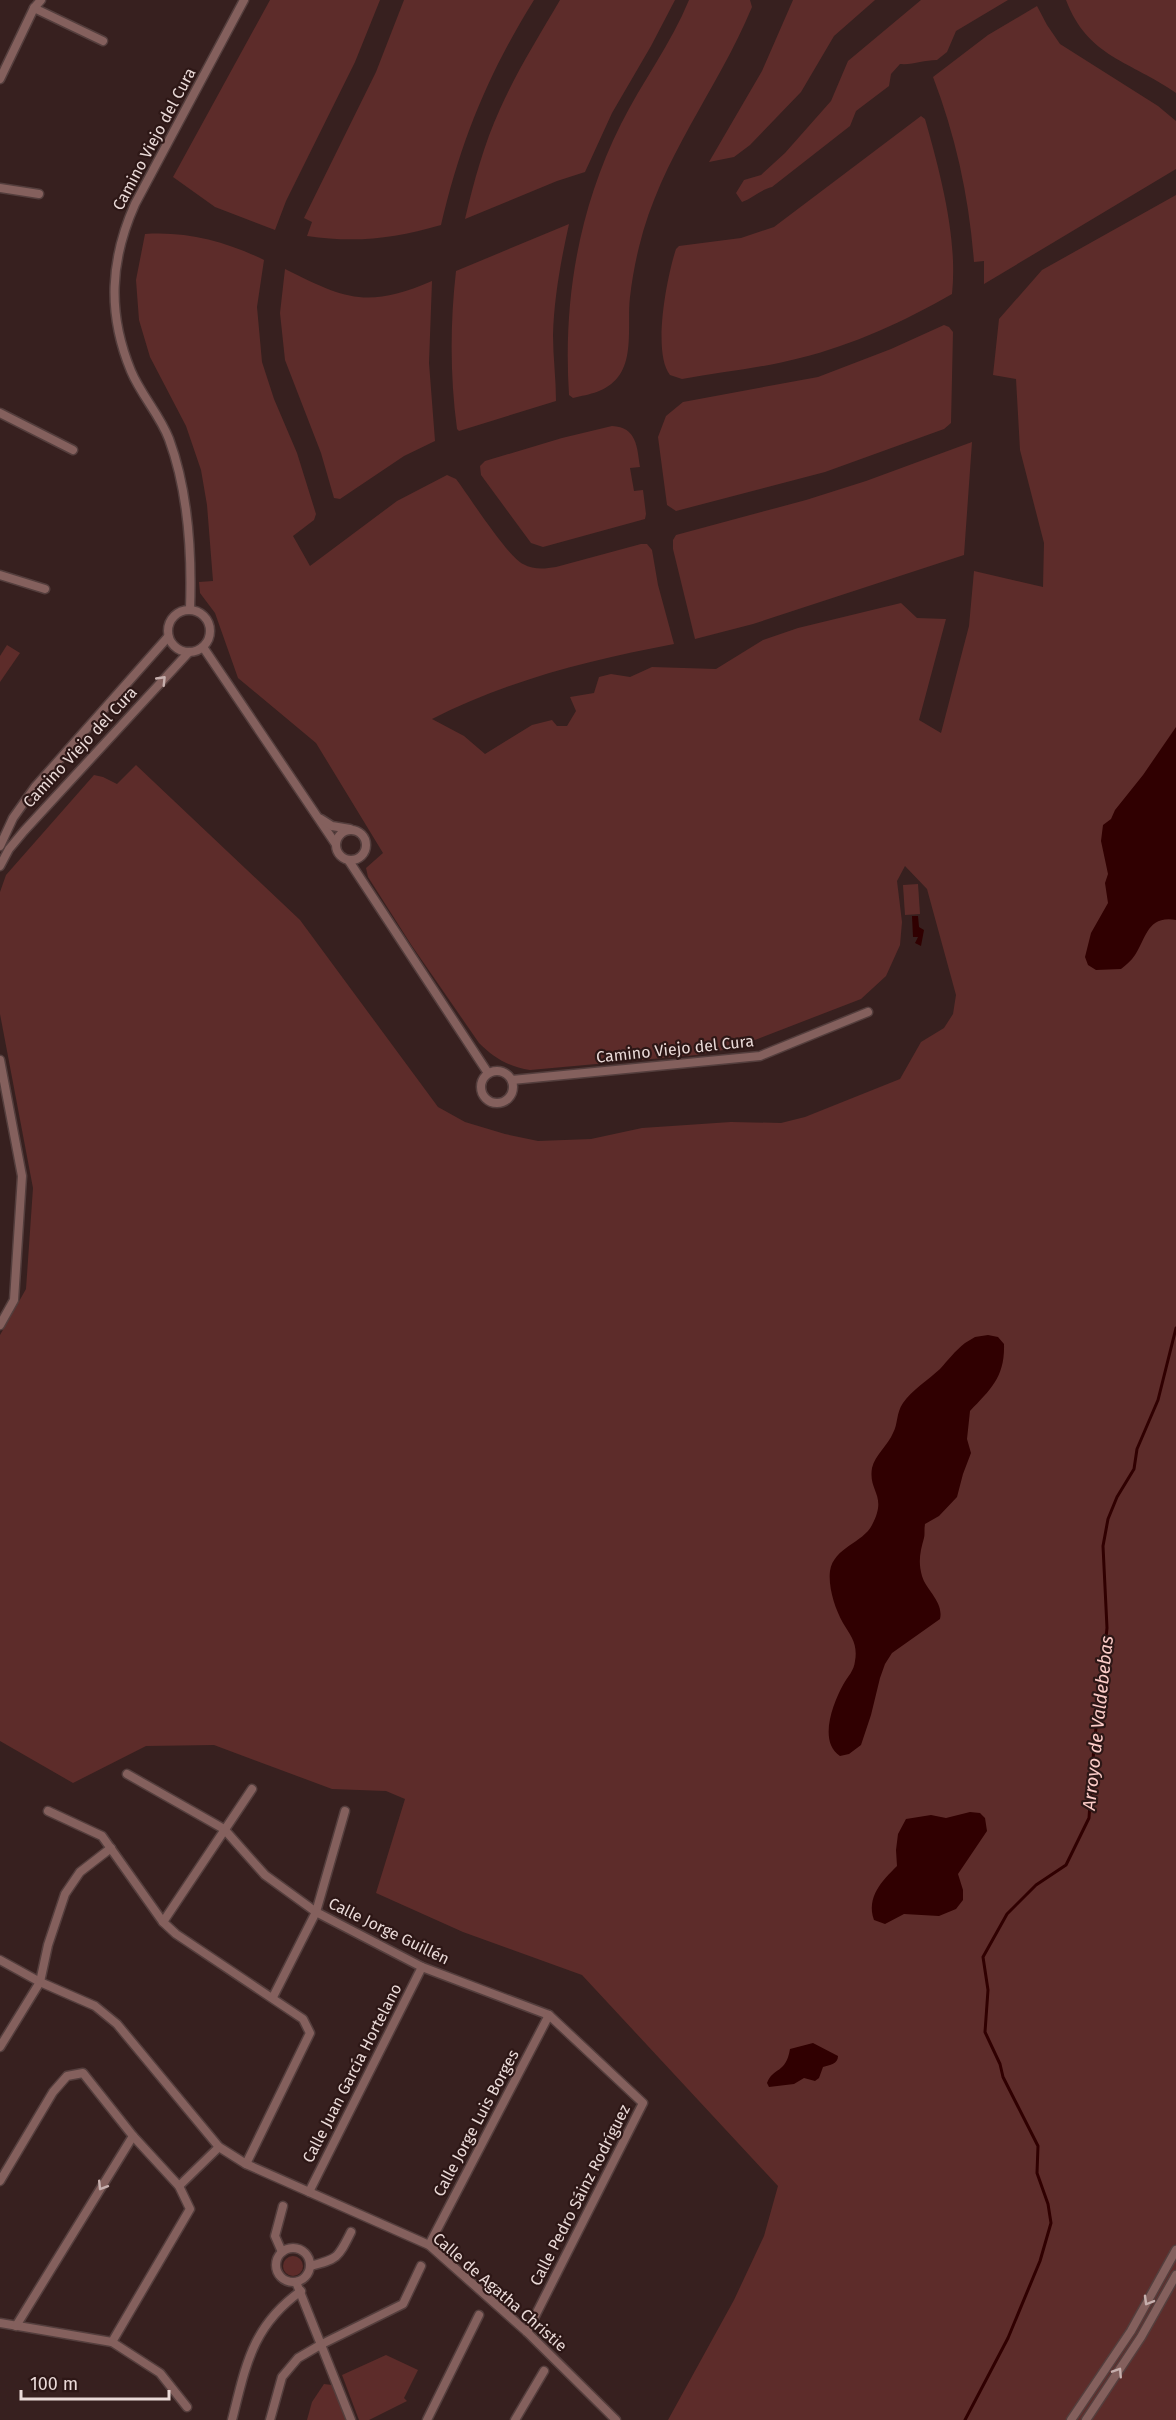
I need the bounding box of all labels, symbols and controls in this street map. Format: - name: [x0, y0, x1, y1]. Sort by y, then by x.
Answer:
- street label: Camino Viejo del Cura: [108, 65, 200, 213]
- one-way arrow: [155, 677, 166, 688]
- street label: Camino Viejo del Cura: [19, 683, 141, 811]
- street label: Camino Viejo del Cura: [595, 1031, 755, 1067]
- water label: Arroyo de Valdebebas: [1078, 1635, 1118, 1812]
- street label: Calle Jorge Guillén: [325, 1894, 453, 1968]
- street label: Calle Juan García Hortelano: [298, 1980, 406, 2166]
- street label: Calle Jorge Luis Borges: [429, 2046, 523, 2200]
- street label: Calle Pedro Sáinz Rodríguez: [526, 2101, 634, 2289]
- one-way arrow: [98, 2180, 110, 2190]
- street label: Calle de Agatha Christie: [429, 2229, 571, 2355]
- one-way arrow: [1143, 2295, 1155, 2305]
- scale bar: [21, 2363, 170, 2401]
- one-way arrow: [1111, 2367, 1122, 2378]
- text: 100 m: [30, 2373, 78, 2395]

